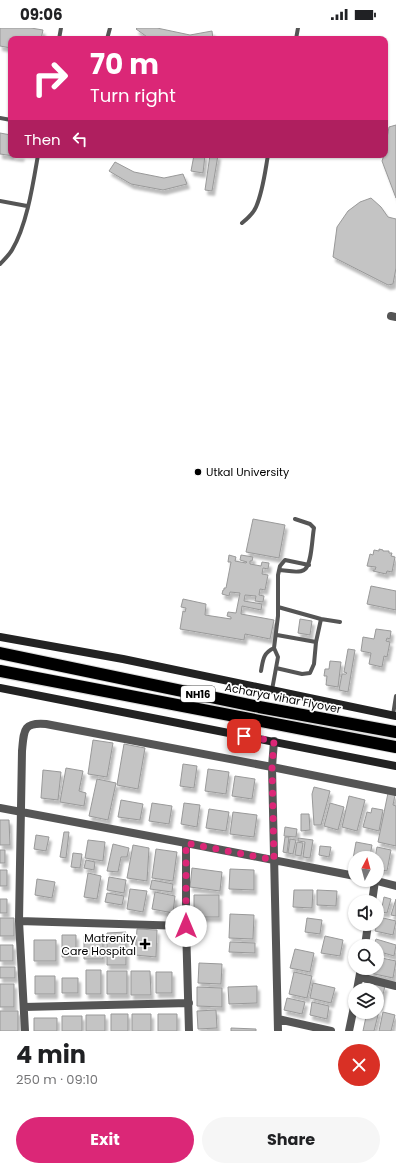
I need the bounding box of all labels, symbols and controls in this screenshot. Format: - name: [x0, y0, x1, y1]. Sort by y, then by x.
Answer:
- text: 09:06: [20, 4, 63, 25]
- text: 70 m: [90, 45, 159, 84]
- icon: right: [24, 52, 76, 104]
- text: Turn right: [90, 83, 176, 108]
- icon: left: [69, 128, 91, 150]
- text: Then: [24, 129, 61, 150]
- place label: Utkal University: [206, 464, 290, 480]
- marker: Utkal University: [193, 467, 203, 477]
- street label: Acharya vihar Flyover: [223, 679, 343, 717]
- road number: NH16: [181, 686, 215, 702]
- pin: [227, 719, 261, 753]
- icon: arrive: [233, 725, 255, 747]
- north arrow: [348, 851, 384, 887]
- map controls: [348, 851, 384, 1019]
- button: sound: [348, 895, 384, 931]
- position arrow: [165, 905, 207, 947]
- place label: Matrenity Care Hospital: [62, 930, 137, 959]
- marker: Matrenity Care Hospital: [139, 938, 151, 950]
- button: search: [348, 939, 384, 975]
- button: layers: [348, 983, 384, 1019]
- text: 4 min: [16, 1038, 86, 1071]
- button: close: [338, 1044, 380, 1086]
- text: 250 m · 09:10: [16, 1070, 98, 1089]
- button: Exit: [16, 1117, 194, 1163]
- button: Share: [202, 1117, 380, 1163]

